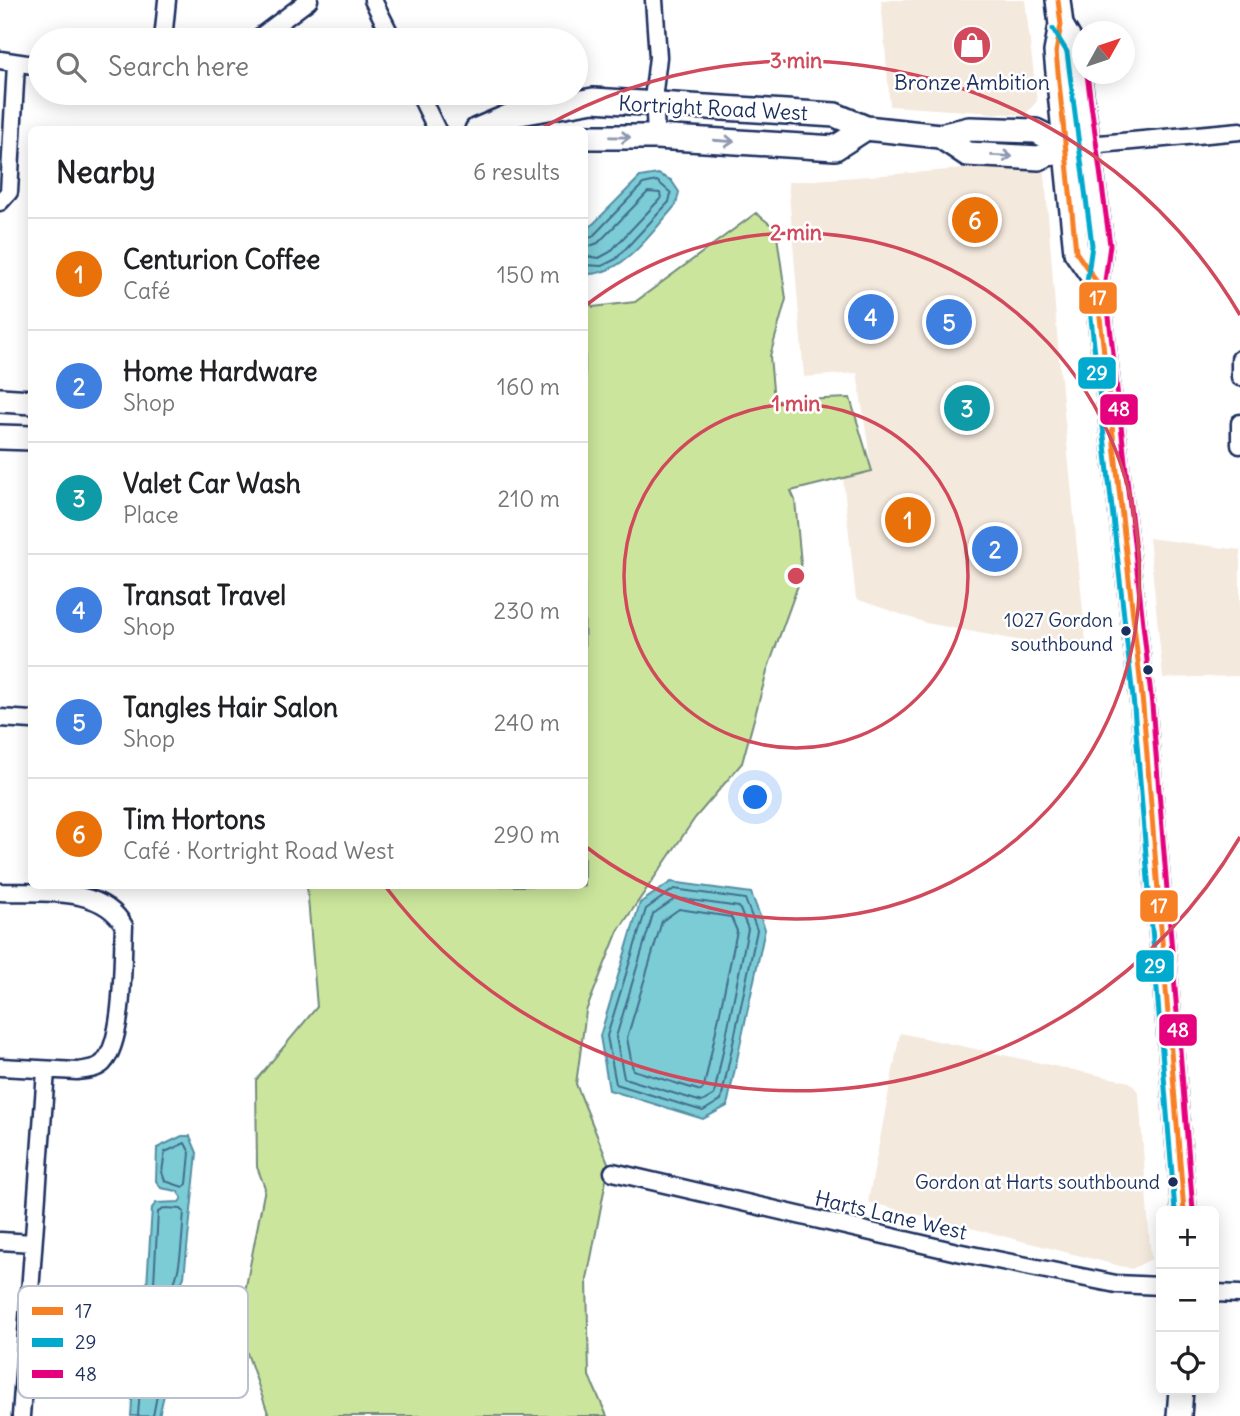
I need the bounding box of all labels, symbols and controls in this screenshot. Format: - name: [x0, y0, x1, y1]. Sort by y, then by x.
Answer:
- north arrow: [1072, 21, 1135, 84]
- shop icon: Bronze Ambition: [951, 24, 993, 66]
- search box: [28, 28, 588, 105]
- text: 3 min: [770, 47, 822, 74]
- icon: search: [52, 48, 90, 86]
- text: Search here: [108, 50, 249, 83]
- place label: Bronze Ambition: [894, 69, 1050, 96]
- street label: Kortright Road West: [618, 90, 808, 126]
- one-way arrow: [609, 130, 632, 143]
- one-way arrow: [712, 135, 735, 148]
- one-way arrow: [990, 150, 1013, 163]
- text: Nearby: [56, 153, 156, 191]
- text: 6 results: [473, 157, 560, 186]
- pin: 6: [952, 194, 998, 246]
- text: 2 min: [770, 219, 822, 246]
- text: Centurion Coffee: [123, 243, 320, 276]
- text: 1: [74, 260, 84, 289]
- text: 150 m: [497, 260, 560, 289]
- text: Café: [123, 276, 170, 305]
- line badge: 17: [1078, 281, 1118, 315]
- text: 17: [1090, 286, 1107, 310]
- pin: 4: [848, 291, 894, 343]
- pin: 5: [926, 296, 972, 348]
- text: Home Hardware: [123, 355, 318, 388]
- line badge: 29: [1077, 356, 1117, 390]
- text: 29: [1086, 361, 1108, 385]
- text: 2: [73, 372, 85, 401]
- text: 160 m: [497, 372, 560, 401]
- pin: 3: [944, 382, 990, 434]
- text: Shop: [123, 388, 175, 417]
- text: 1 min: [772, 390, 820, 417]
- line badge: 48: [1099, 393, 1139, 426]
- text: 48: [1108, 397, 1130, 421]
- text: Valet Car Wash: [123, 467, 301, 500]
- text: 3: [72, 484, 86, 513]
- text: 210 m: [497, 484, 560, 513]
- pin: 1: [885, 494, 931, 546]
- text: Place: [123, 500, 179, 529]
- pin: 2: [972, 523, 1018, 575]
- centre of rings: [784, 564, 808, 588]
- text: Transat Travel: [123, 579, 286, 612]
- text: 4: [72, 596, 86, 625]
- text: 230 m: [494, 596, 560, 625]
- place label: 1027 Gordon southbound: [1004, 608, 1113, 656]
- text: Shop: [123, 612, 175, 641]
- marker: 1027 Gordon southbound: [1119, 624, 1133, 638]
- unlabelled marker: [1141, 663, 1155, 677]
- text: Tangles Hair Salon: [123, 691, 338, 724]
- text: 5: [72, 708, 86, 737]
- text: 240 m: [494, 708, 560, 737]
- text: Shop: [123, 724, 175, 753]
- your location: [738, 780, 772, 814]
- text: Tim Hortons: [123, 803, 266, 836]
- text: 6: [72, 820, 86, 849]
- text: 290 m: [493, 820, 560, 849]
- text: Café · Kortright Road West: [123, 836, 394, 865]
- line badge: 17: [1139, 889, 1179, 923]
- text: 17: [1151, 894, 1168, 918]
- line badge: 29: [1135, 949, 1175, 983]
- text: 29: [1144, 954, 1166, 978]
- line badge: 48: [1158, 1013, 1198, 1047]
- text: 48: [1167, 1018, 1189, 1042]
- place label: Gordon at Harts southbound: [915, 1170, 1160, 1194]
- marker: Gordon at Harts southbound: [1166, 1175, 1180, 1189]
- street label: Harts Lane West: [812, 1184, 970, 1246]
- map controls: [1156, 1206, 1219, 1395]
- button: +: [1156, 1206, 1219, 1269]
- button: −: [1156, 1269, 1219, 1332]
- legend: [18, 1286, 248, 1398]
- text: 17: [75, 1299, 92, 1323]
- text: 29: [75, 1330, 96, 1354]
- button: locate: [1156, 1332, 1219, 1395]
- text: 48: [75, 1362, 97, 1386]

